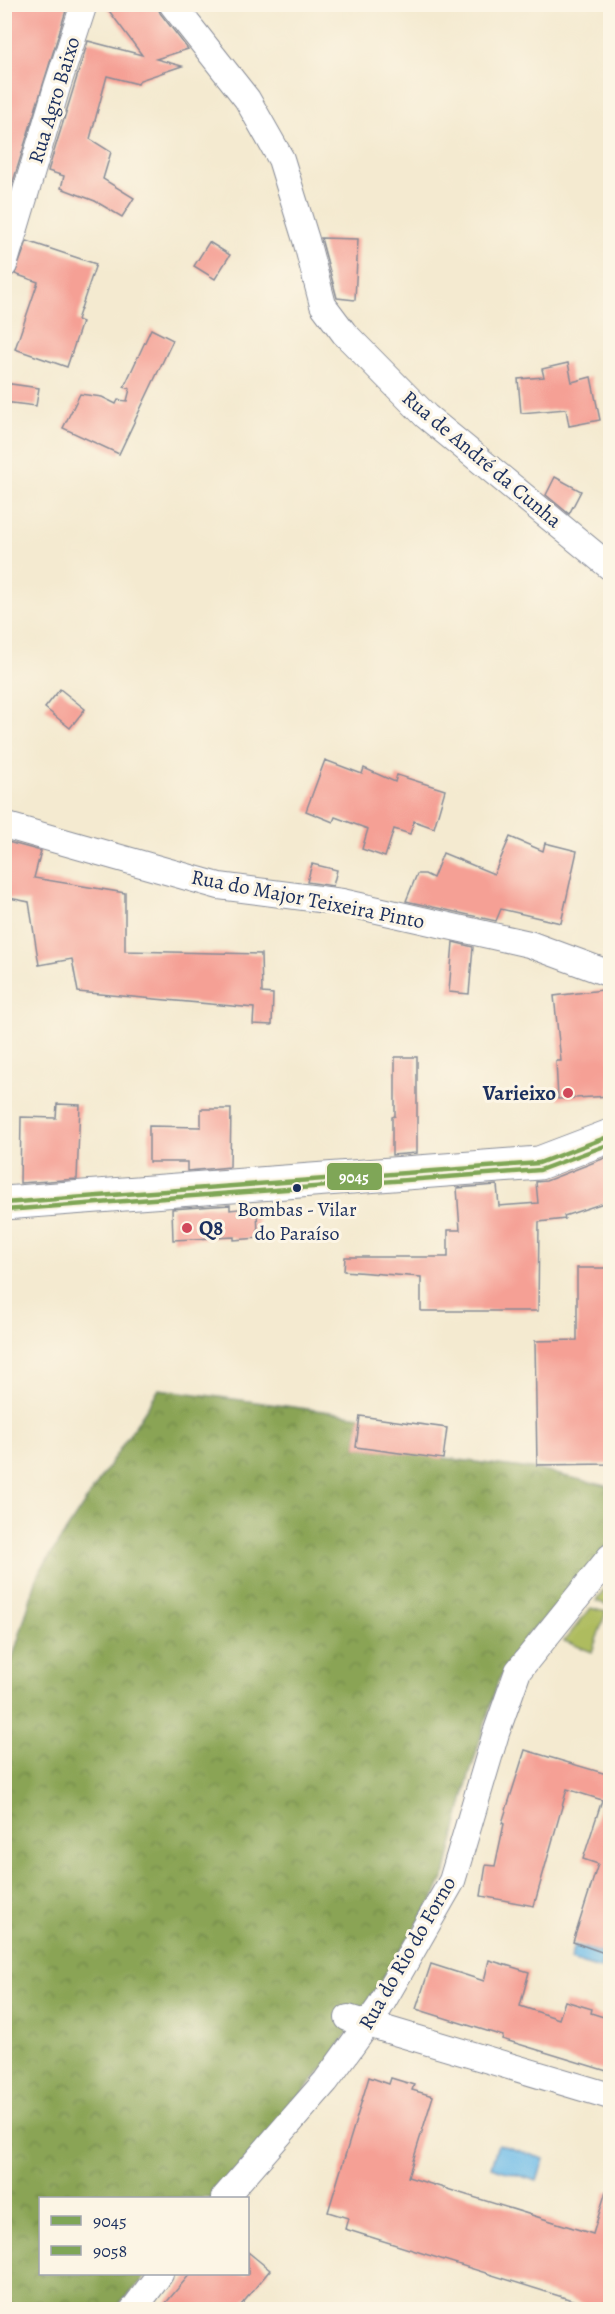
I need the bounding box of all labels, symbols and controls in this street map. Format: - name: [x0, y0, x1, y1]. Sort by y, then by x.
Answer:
- street label: Rua Agro Baixo: [21, 33, 87, 167]
- street label: Rua de André da Cunha: [396, 384, 568, 534]
- street label: Rua do Major Teixeira Pinto: [189, 863, 427, 935]
- place label: Varieixo: [482, 1079, 556, 1107]
- marker: Varieixo: [561, 1086, 575, 1100]
- line badge: 9045: [326, 1162, 383, 1191]
- text: 9045: [339, 1167, 369, 1189]
- marker: Bombas - Vilar do Paraíso: [291, 1182, 303, 1194]
- place label: Bombas - Vilar do Paraíso: [237, 1196, 357, 1247]
- place label: Q8: [199, 1214, 223, 1242]
- marker: Q8: [180, 1221, 194, 1235]
- street label: Rua do Rio do Forno: [352, 1871, 462, 2035]
- legend: [39, 2197, 249, 2275]
- text: 9045: [93, 2209, 127, 2233]
- text: 9058: [93, 2239, 127, 2263]

